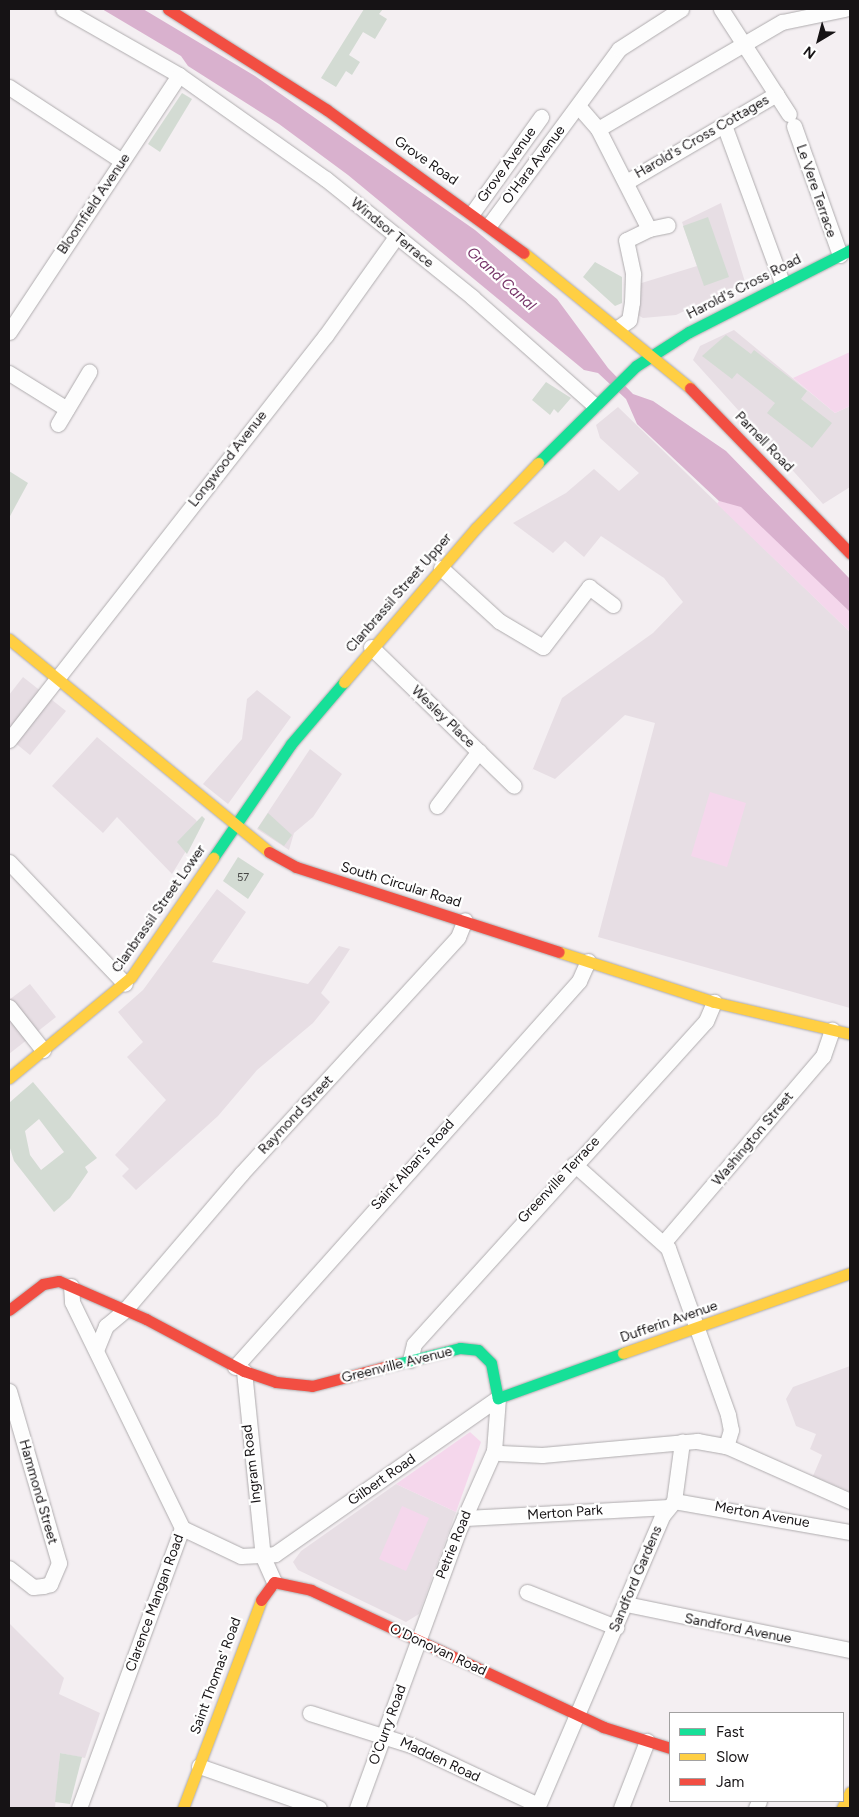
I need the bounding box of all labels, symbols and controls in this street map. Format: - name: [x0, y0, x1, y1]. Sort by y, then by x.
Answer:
- north arrow: [794, 15, 844, 65]
- text: N: [800, 42, 819, 62]
- street label: Harold's Cross Cottages: [632, 92, 772, 182]
- street label: O'Hara Avenue: [499, 122, 569, 208]
- street label: Grove Avenue: [474, 124, 540, 206]
- street label: Grove Road: [391, 133, 461, 189]
- street label: Le Vere Terrace: [792, 142, 840, 240]
- street label: Bloomfield Avenue: [54, 150, 134, 258]
- street label: Windsor Terrace: [347, 194, 437, 272]
- water label: Grand Canal: [463, 243, 539, 315]
- street label: Harold's Cross Road: [684, 251, 804, 323]
- street label: Longwood Avenue: [185, 408, 271, 510]
- street label: Parnell Road: [731, 408, 797, 476]
- street label: Clanbrassil Street Upper: [343, 530, 455, 656]
- street label: Wesley Place: [408, 682, 478, 752]
- street label: Clanbrassil Street Lower: [109, 842, 209, 976]
- street label: South Circular Road: [339, 859, 463, 911]
- house number: 57: [237, 871, 249, 885]
- street label: Raymond Street: [255, 1072, 337, 1158]
- street label: Washington Street: [709, 1089, 797, 1189]
- street label: Saint Alban's Road: [368, 1116, 458, 1214]
- street label: Greenville Terrace: [514, 1133, 604, 1227]
- street label: Dufferin Avenue: [618, 1297, 720, 1347]
- street label: Greenville Avenue: [340, 1343, 454, 1387]
- street label: Ingram Road: [239, 1424, 265, 1504]
- street label: Hammond Street: [15, 1438, 61, 1546]
- street label: Gilbert Road: [345, 1451, 419, 1509]
- street label: Merton Avenue: [713, 1498, 811, 1532]
- street label: Merton Park: [527, 1502, 603, 1524]
- street label: Petrie Road: [433, 1508, 475, 1582]
- street label: Sandford Gardens: [606, 1523, 666, 1635]
- street label: Clarence Mangan Road: [122, 1532, 188, 1674]
- street label: Sandford Avenue: [683, 1610, 793, 1648]
- street label: Saint Thomas' Road: [187, 1615, 245, 1737]
- street label: O'Donovan Road: [387, 1620, 489, 1680]
- street label: O'Curry Road: [366, 1683, 410, 1767]
- legend: [669, 1712, 844, 1802]
- text: Fast: [716, 1723, 744, 1741]
- street label: Madden Road: [397, 1734, 483, 1786]
- text: Slow: [716, 1748, 749, 1766]
- text: Jam: [716, 1773, 744, 1791]

